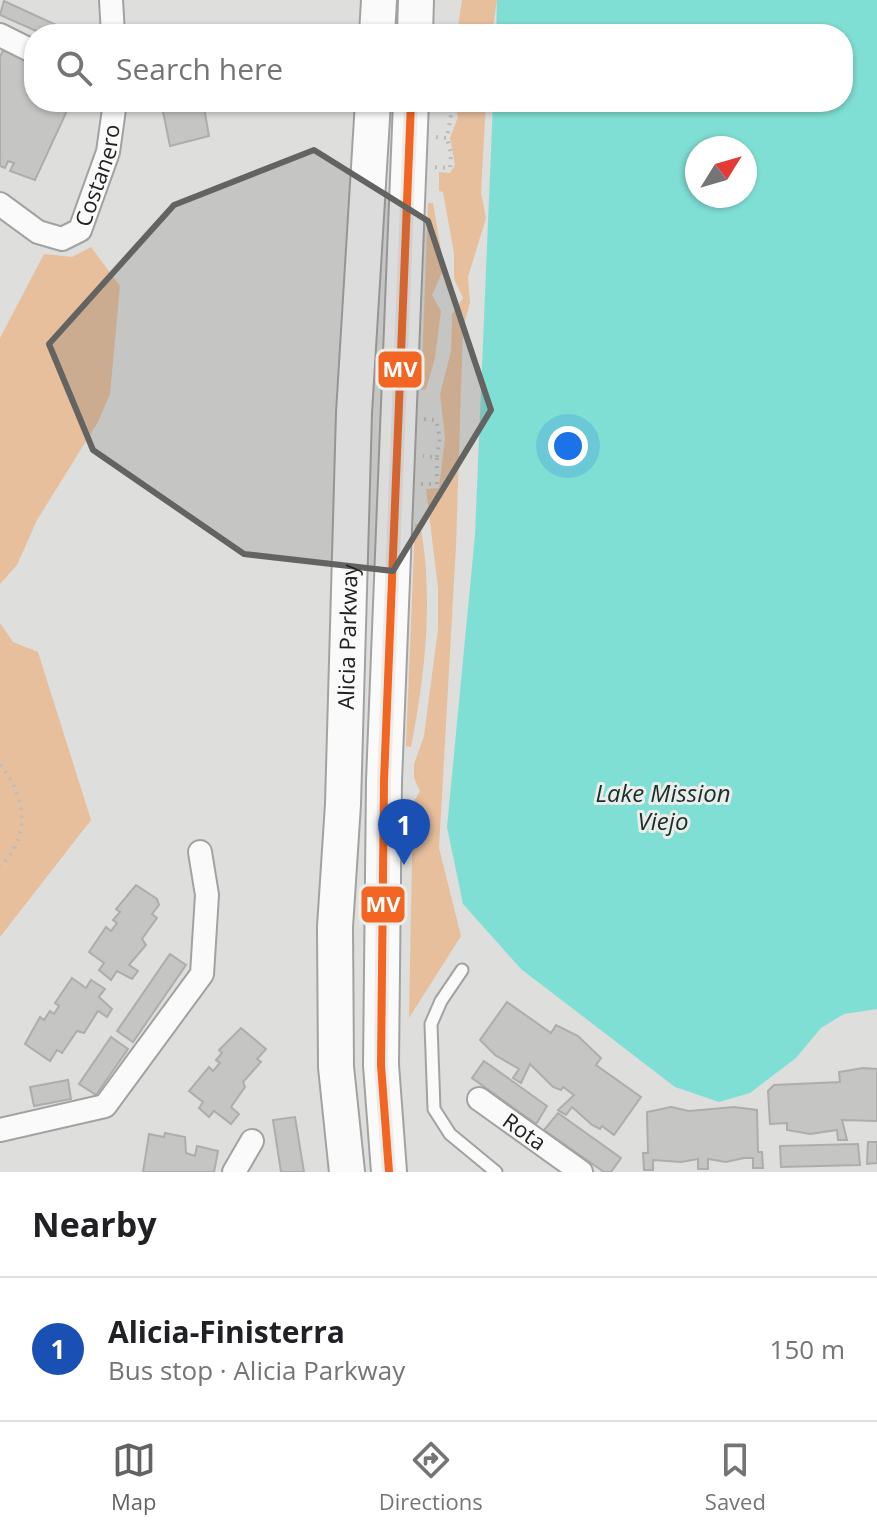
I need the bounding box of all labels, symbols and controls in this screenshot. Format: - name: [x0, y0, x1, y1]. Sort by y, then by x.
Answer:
- search box: [24, 24, 853, 112]
- icon: search: [52, 46, 96, 90]
- text: Search here: [116, 48, 283, 89]
- street label: Costanero: [67, 122, 126, 230]
- north arrow: [685, 136, 757, 208]
- line badge: MV: [377, 350, 423, 389]
- text: MV: [382, 353, 418, 383]
- your location: [548, 426, 588, 466]
- street label: Alicia Parkway: [330, 563, 364, 710]
- water label: Lake Mission Viejo: [595, 776, 731, 837]
- pin: 1: [378, 799, 430, 865]
- line badge: MV: [360, 885, 406, 924]
- text: MV: [365, 888, 401, 918]
- street label: Rota: [497, 1105, 553, 1157]
- text: Nearby: [32, 1201, 157, 1247]
- text: Alicia-Finisterra: [108, 1311, 345, 1352]
- text: 1: [51, 1331, 65, 1367]
- text: 150 m: [770, 1331, 845, 1367]
- text: Bus stop · Alicia Parkway: [108, 1352, 405, 1388]
- tab: Map: [111, 1438, 157, 1516]
- tab: Directions: [379, 1438, 483, 1516]
- tab: Saved: [705, 1438, 766, 1516]

